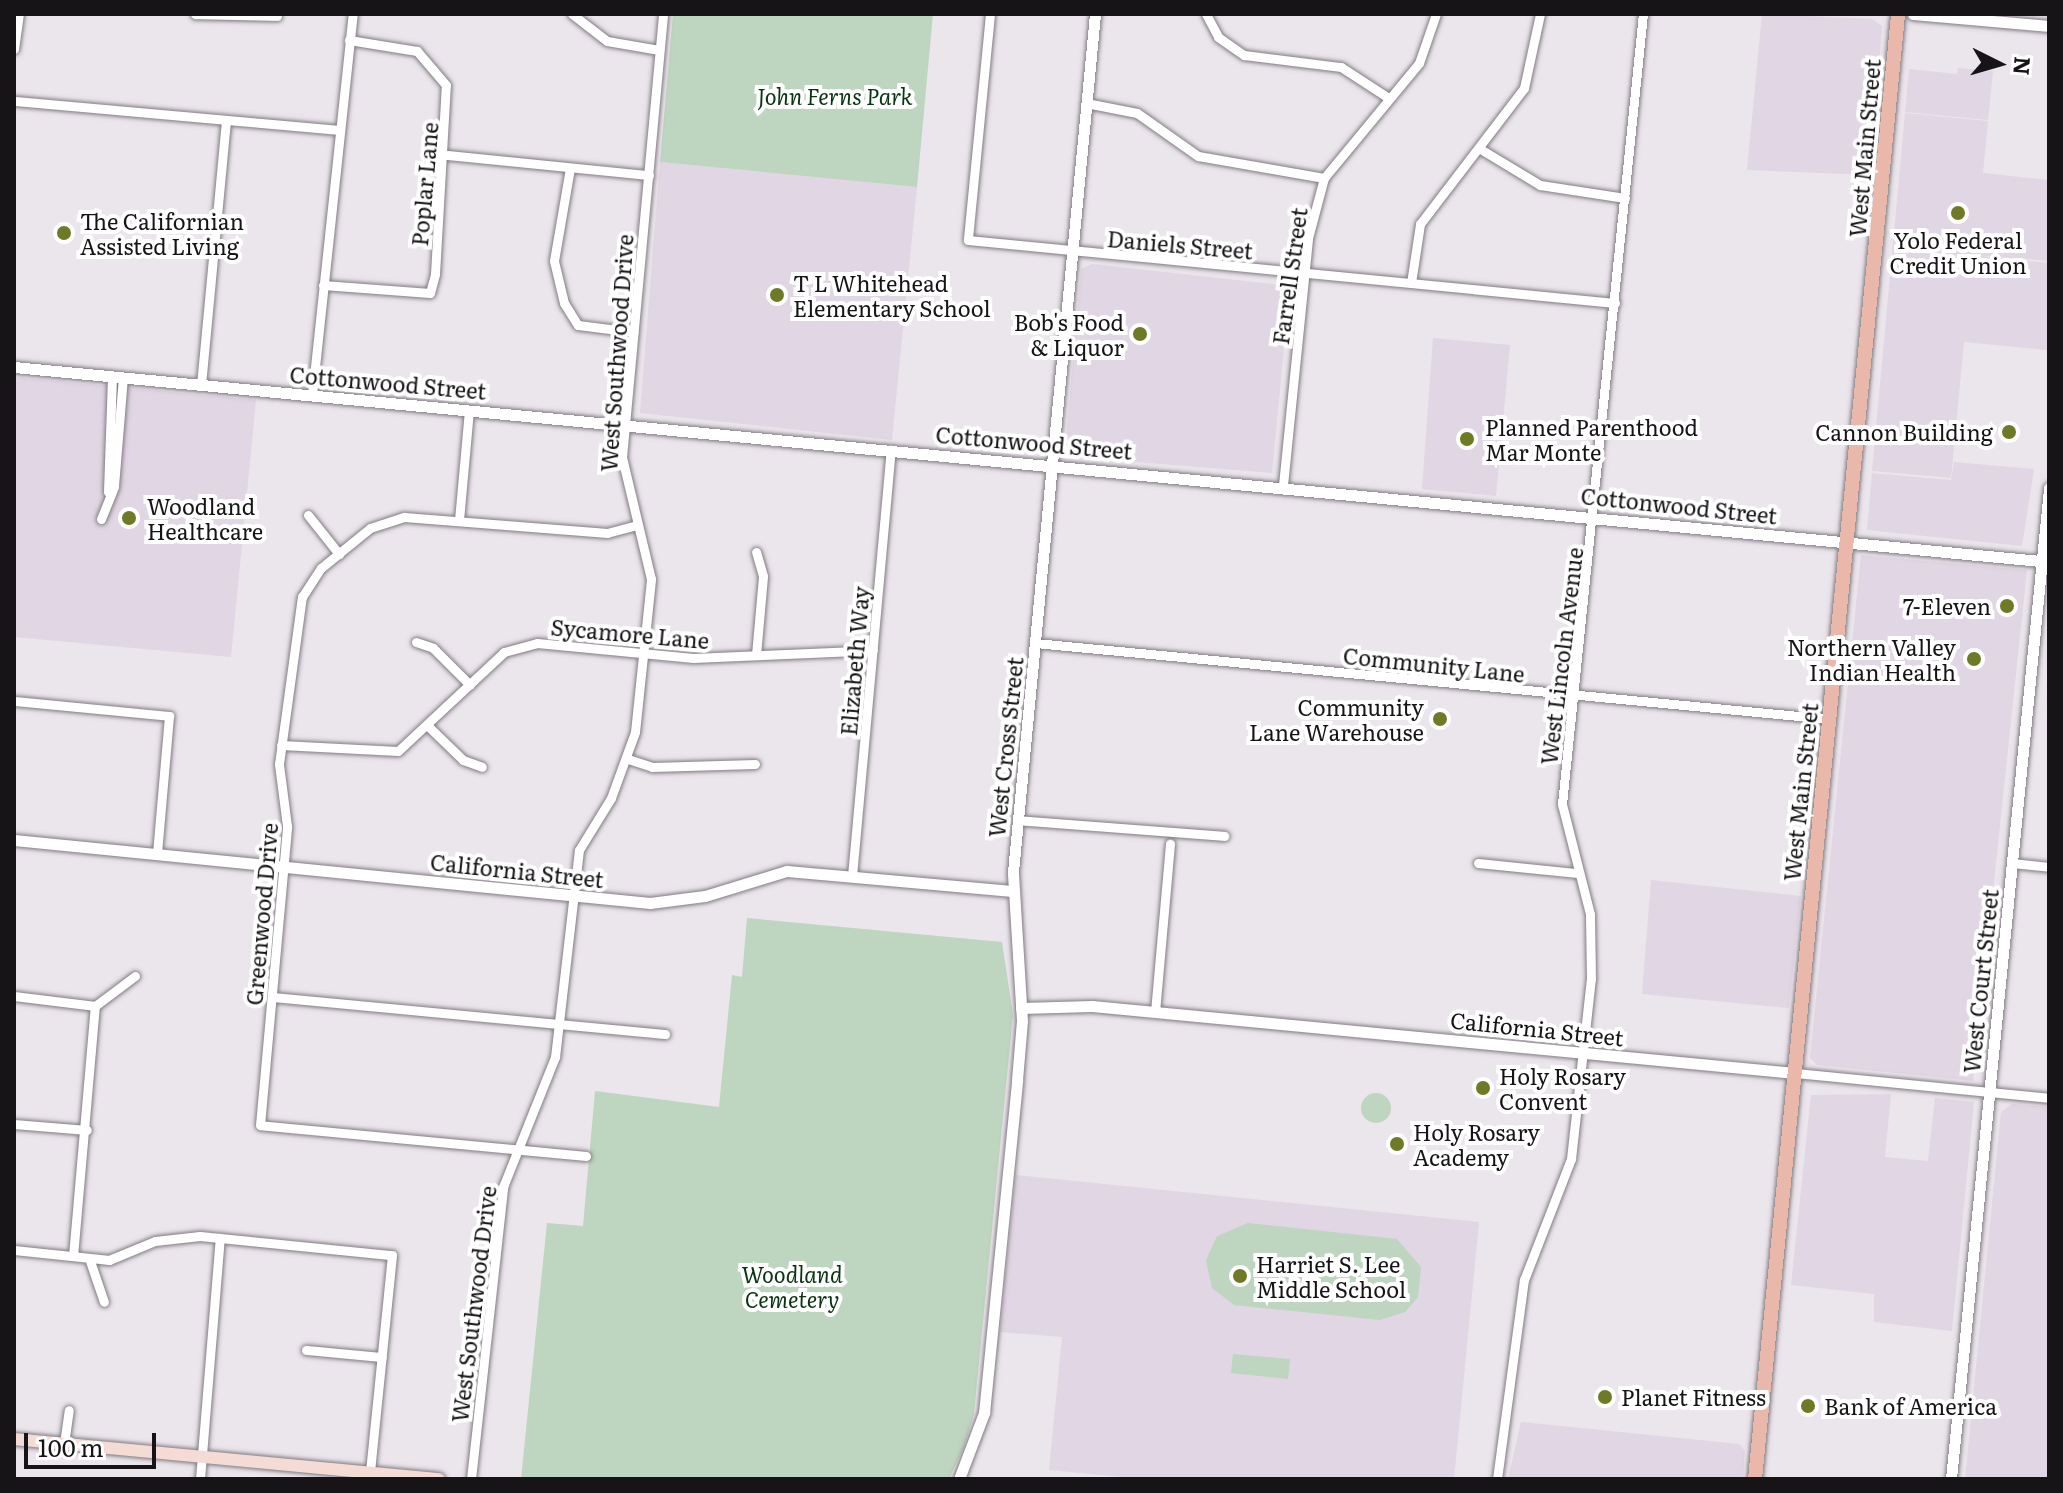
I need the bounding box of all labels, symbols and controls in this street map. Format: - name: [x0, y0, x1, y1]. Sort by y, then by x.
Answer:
- north arrow: [1959, 24, 2039, 104]
- text: N: [2006, 55, 2041, 77]
- street label: West Main Street: [1843, 58, 1885, 238]
- park label: John Ferns Park: [757, 83, 913, 109]
- street label: Poplar Lane: [405, 121, 443, 247]
- marker: Yolo Federal Credit Union: [1949, 204, 1967, 222]
- street label: Farrell Street: [1266, 206, 1312, 346]
- place label: The Californian Assisted Living: [80, 207, 244, 258]
- marker: The Californian Assisted Living: [55, 224, 73, 242]
- street label: Daniels Street: [1106, 224, 1254, 264]
- place label: Yolo Federal Credit Union: [1890, 226, 2026, 278]
- street label: West Southwood Drive: [595, 233, 637, 473]
- place label: T L Whitehead Elementary School: [793, 269, 991, 320]
- marker: T L Whitehead Elementary School: [768, 286, 786, 304]
- place label: Bob's Food & Liquor: [1014, 308, 1124, 360]
- marker: Bob's Food & Liquor: [1131, 325, 1149, 343]
- street label: Cottonwood Street: [289, 360, 487, 404]
- place label: Planned Parenthood Mar Monte: [1485, 413, 1698, 464]
- place label: Cannon Building: [1815, 419, 1993, 445]
- street label: Cottonwood Street: [935, 420, 1133, 464]
- marker: Cannon Building: [2000, 423, 2018, 441]
- marker: Planned Parenthood Mar Monte: [1456, 428, 1478, 450]
- street label: Cottonwood Street: [1580, 482, 1778, 528]
- place label: Woodland Healthcare: [147, 492, 263, 544]
- marker: Woodland Healthcare: [118, 507, 140, 529]
- street label: West Lincoln Avenue: [1535, 546, 1587, 766]
- street label: Elizabeth Way: [834, 585, 874, 737]
- place label: 7-Eleven: [1903, 593, 1991, 619]
- marker: 7-Eleven: [1998, 597, 2016, 615]
- street label: Sycamore Lane: [550, 613, 710, 653]
- place label: Northern Valley Indian Health: [1787, 633, 1956, 684]
- street label: Community Lane: [1342, 641, 1526, 687]
- marker: Northern Valley Indian Health: [1963, 648, 1985, 670]
- street label: West Cross Street: [982, 655, 1028, 839]
- place label: Community Lane Warehouse: [1249, 693, 1424, 744]
- street label: West Main Street: [1778, 702, 1822, 882]
- marker: Community Lane Warehouse: [1431, 710, 1449, 728]
- street label: Greenwood Drive: [240, 822, 282, 1006]
- street label: California Street: [429, 848, 605, 892]
- street label: West Court Street: [1957, 888, 2003, 1074]
- street label: California Street: [1449, 1006, 1625, 1050]
- place label: Holy Rosary Convent: [1499, 1062, 1626, 1114]
- marker: Holy Rosary Convent: [1474, 1079, 1492, 1097]
- place label: Holy Rosary Academy: [1413, 1118, 1540, 1170]
- marker: Holy Rosary Academy: [1388, 1135, 1406, 1153]
- street label: West Southwood Drive: [445, 1184, 501, 1424]
- place label: Harriet S. Lee Middle School: [1256, 1250, 1406, 1302]
- park label: Woodland Cemetery: [741, 1260, 843, 1312]
- marker: Harriet S. Lee Middle School: [1231, 1267, 1249, 1285]
- place label: Planet Fitness: [1621, 1384, 1766, 1410]
- marker: Planet Fitness: [1596, 1388, 1614, 1406]
- place label: Bank of America: [1824, 1393, 1997, 1419]
- marker: Bank of America: [1799, 1397, 1817, 1415]
- scale bar: [28, 1417, 160, 1467]
- text: 100 m: [38, 1429, 104, 1464]

